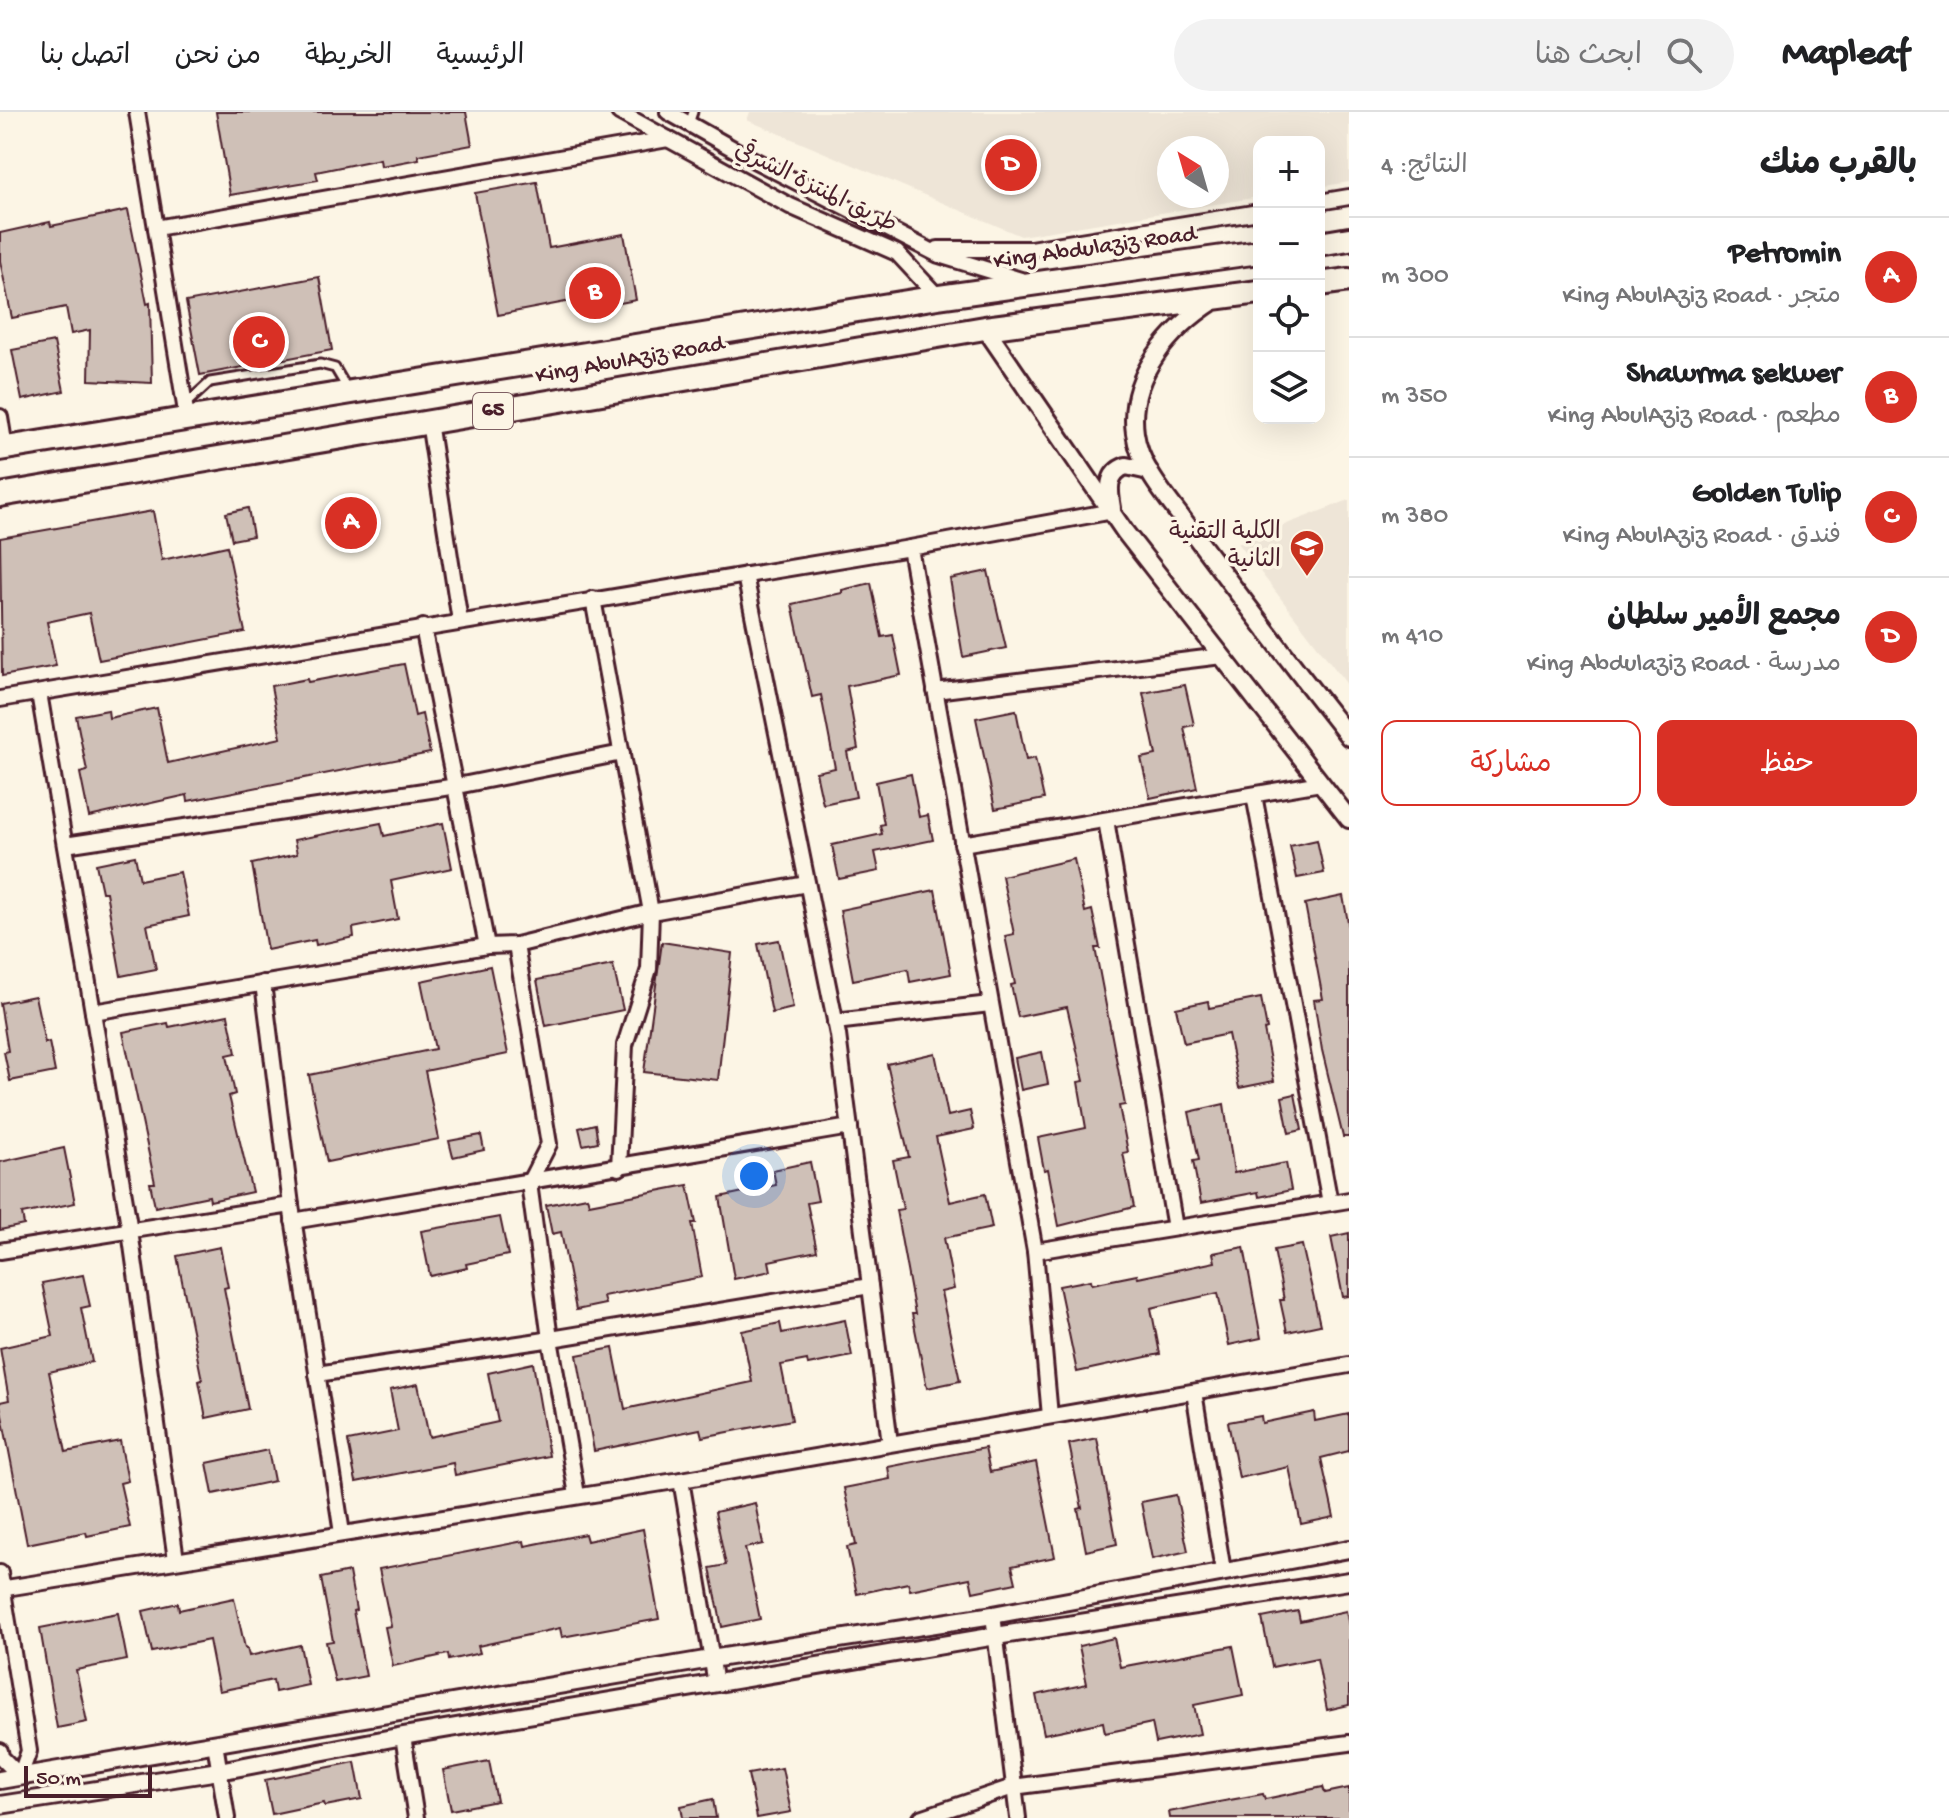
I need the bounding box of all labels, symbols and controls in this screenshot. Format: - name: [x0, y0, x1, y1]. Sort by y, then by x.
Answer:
- search box: [1174, 19, 1734, 91]
- icon: search: [1662, 33, 1706, 77]
- text: Mapleaf: [1782, 33, 1909, 77]
- text: ابحث هنا: [1535, 40, 1642, 75]
- text: اتصل بنا: [40, 41, 130, 74]
- text: من نحن: [174, 41, 261, 74]
- text: الخريطة: [305, 41, 392, 74]
- text: الرئيسية: [436, 41, 524, 74]
- street label: طريق المنتزة الشرقي: [729, 133, 903, 241]
- pin: D: [985, 135, 1037, 195]
- north arrow: [1157, 136, 1229, 208]
- map controls: [1253, 136, 1325, 424]
- button: +: [1253, 136, 1325, 208]
- text: بالقرب منك: [1760, 147, 1917, 187]
- text: النتائج: 4: [1381, 152, 1468, 183]
- button: −: [1253, 208, 1325, 280]
- street label: King Abdulaziz Road: [992, 220, 1200, 278]
- text: Petromin: [1728, 238, 1841, 273]
- text: 300 m: [1381, 262, 1449, 293]
- text: A: [1883, 262, 1899, 293]
- pin: B: [569, 263, 621, 323]
- button: locate: [1253, 280, 1325, 352]
- text: متجر · King AbulAziz Road: [1563, 282, 1841, 313]
- pin: C: [233, 312, 285, 372]
- street label: King AbulAziz Road: [533, 330, 729, 392]
- button: layers: [1253, 352, 1325, 424]
- text: Shawrma sekwer: [1626, 358, 1841, 393]
- text: 350 m: [1381, 382, 1448, 413]
- text: B: [1884, 382, 1898, 413]
- road number: 65: [473, 393, 513, 429]
- text: مطعم · King AbulAziz Road: [1548, 402, 1841, 433]
- text: Golden Tulip: [1692, 478, 1841, 513]
- pin: A: [325, 493, 377, 553]
- text: 380 m: [1381, 502, 1448, 533]
- text: C: [1884, 502, 1898, 533]
- place label: الكلية التقنية الثانية: [1169, 519, 1281, 576]
- text: فندق · King AbulAziz Road: [1563, 522, 1841, 553]
- school or university icon: الكلية التقنية الثانية: [1288, 528, 1326, 578]
- text: مجمع الأمير سلطان: [1607, 601, 1841, 636]
- text: 410 m: [1381, 622, 1443, 653]
- text: D: [1883, 622, 1899, 653]
- text: مدرسة · King Abdulaziz Road: [1527, 650, 1841, 681]
- button: مشاركة: [1381, 720, 1641, 806]
- button: حفظ: [1657, 720, 1917, 806]
- your location: [734, 1156, 774, 1196]
- scale bar: [24, 1762, 152, 1798]
- text: 50 m: [36, 1767, 81, 1793]

